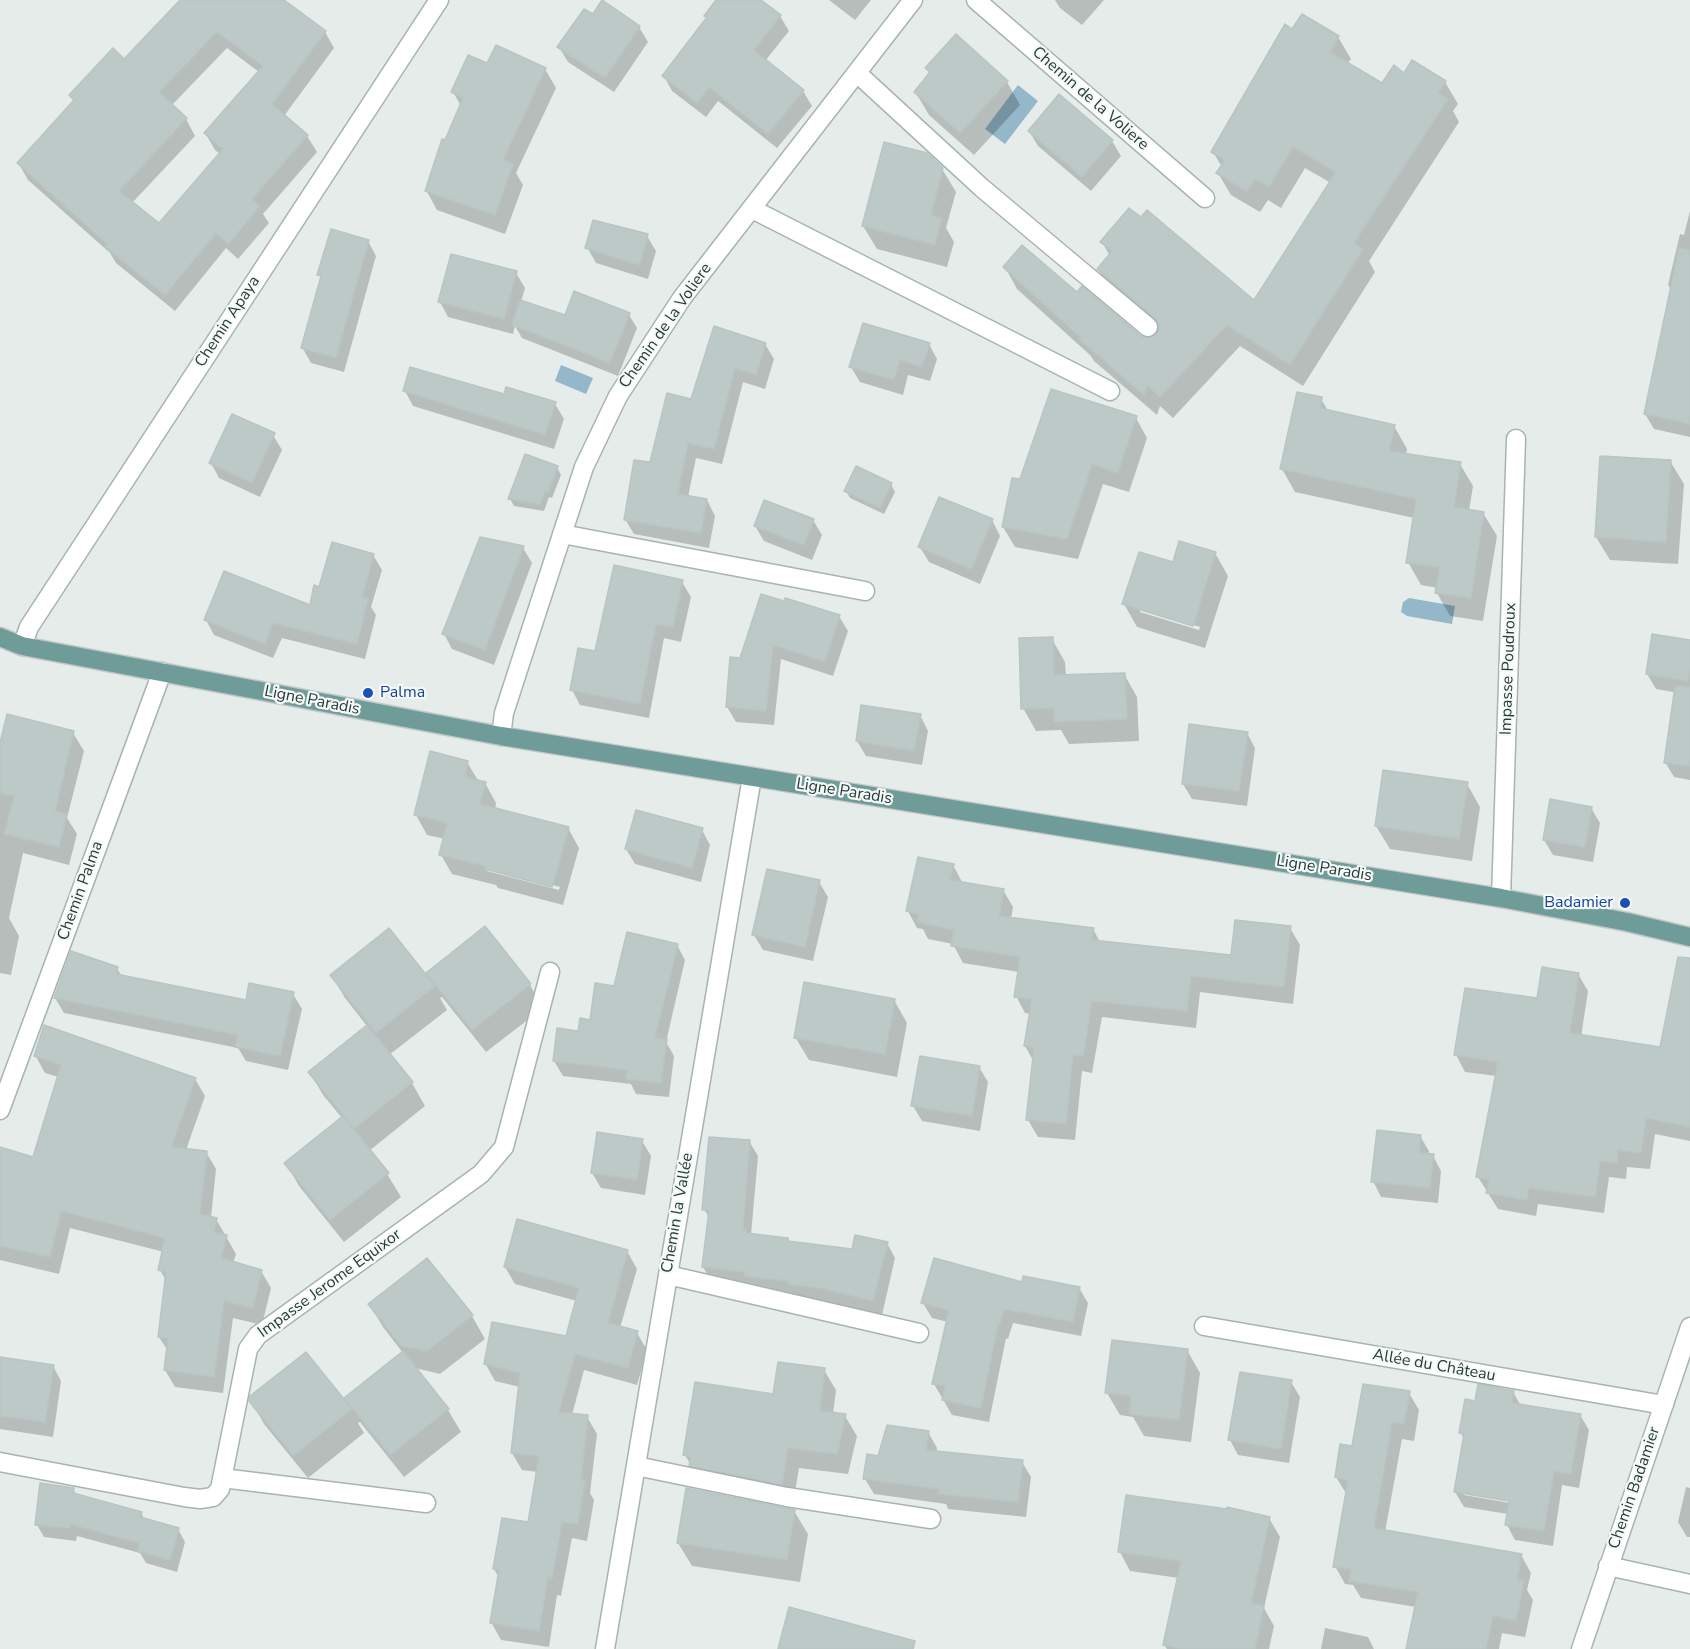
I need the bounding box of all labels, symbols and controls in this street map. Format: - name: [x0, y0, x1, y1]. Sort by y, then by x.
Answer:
- street label: Chemin de la Voliere: [1028, 43, 1152, 155]
- street label: Chemin de la Voliere: [616, 260, 716, 392]
- street label: Chemin Apaya: [191, 273, 265, 371]
- street label: Impasse Poudroux: [1497, 602, 1521, 736]
- street label: Ligne Paradis: [263, 682, 361, 720]
- place label: Palma: [380, 683, 425, 703]
- marker: Palma: [361, 686, 375, 700]
- street label: Ligne Paradis: [795, 775, 893, 809]
- street label: Chemin Palma: [54, 839, 108, 943]
- street label: Ligne Paradis: [1275, 852, 1373, 886]
- place label: Badamier: [1544, 893, 1613, 913]
- marker: Badamier: [1618, 896, 1632, 910]
- street label: Chemin la Vallée: [658, 1152, 698, 1274]
- street label: Impasse Jerome Equixor: [255, 1226, 405, 1342]
- street label: Allée du Château: [1371, 1346, 1497, 1386]
- street label: Chemin Badamier: [1605, 1424, 1665, 1552]

